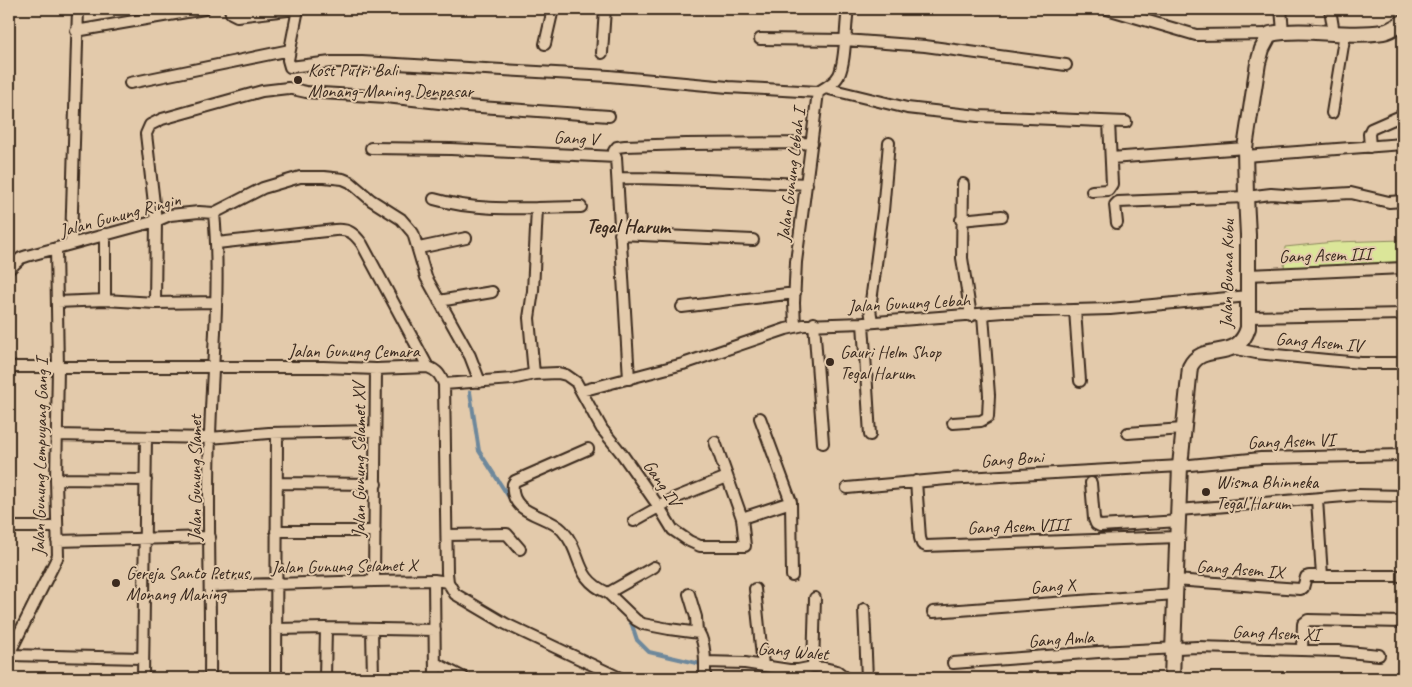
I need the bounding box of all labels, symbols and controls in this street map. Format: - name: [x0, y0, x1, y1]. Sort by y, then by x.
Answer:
- place label: Kost Putri Bali Monang-Maning Denpasar: [308, 59, 476, 102]
- marker: Kost Putri Bali Monang-Maning Denpasar: [292, 74, 304, 86]
- street label: Jalan Gunung Lebah I: [772, 104, 811, 244]
- street label: Gang V: [553, 126, 603, 150]
- street label: Jalan Gunung Ringin: [56, 188, 184, 242]
- district label: Tegal Harum: [586, 214, 671, 239]
- street label: Jalan Buana Kubu: [1215, 218, 1239, 330]
- street label: Gang Asem III: [1278, 242, 1375, 268]
- street label: Jalan Gunung Lebah: [846, 289, 972, 317]
- street label: Gang Asem IV: [1275, 327, 1366, 357]
- street label: Jalan Gunung Cemara: [287, 340, 421, 362]
- place label: Gauri Helm Shop Tegal Harum: [840, 341, 942, 384]
- street label: Jalan Gunung Lempuyang Gang I: [27, 354, 53, 557]
- marker: Gauri Helm Shop Tegal Harum: [824, 356, 836, 368]
- street label: Jalan Gunung Selamet XV: [348, 378, 370, 538]
- street label: Jalan Gunung Slamet: [184, 413, 206, 542]
- street label: Gang Asem VI: [1247, 428, 1339, 454]
- street label: Gang Boni: [980, 446, 1047, 472]
- street label: Gang IV: [638, 456, 688, 514]
- place label: Wisma Bhinneka Tegal Harum: [1216, 471, 1320, 514]
- marker: Wisma Bhinneka Tegal Harum: [1200, 486, 1212, 498]
- street label: Gang Asem VIII: [967, 513, 1073, 539]
- street label: Jalan Gunung Selamet X: [270, 554, 420, 578]
- street label: Gang Asem IX: [1196, 555, 1287, 583]
- place label: Gereja Santo Petrus, Monang Maning: [126, 562, 252, 605]
- street label: Gang X: [1030, 573, 1078, 599]
- marker: Gereja Santo Petrus, Monang Maning: [110, 577, 122, 589]
- street label: Gang Asem XI: [1232, 620, 1324, 646]
- street label: Gang Amla: [1028, 626, 1096, 652]
- street label: Gang Walet: [757, 637, 831, 665]

